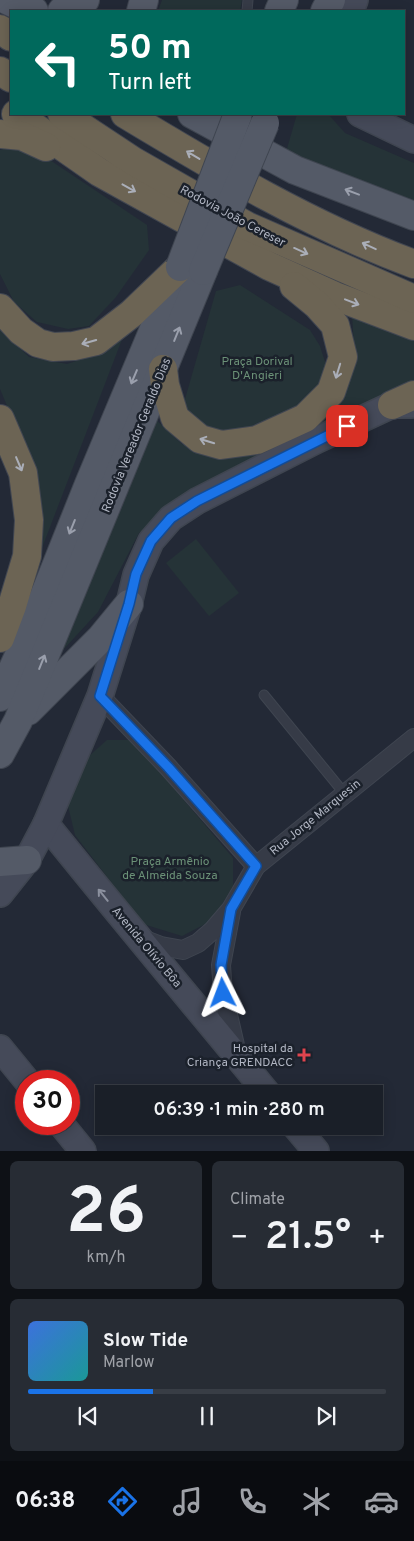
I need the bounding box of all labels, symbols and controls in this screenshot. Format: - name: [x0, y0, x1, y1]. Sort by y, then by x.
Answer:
- text: 50 m: [108, 27, 192, 71]
- icon: left: [25, 30, 90, 95]
- text: Turn left: [108, 70, 191, 97]
- one-way arrow: [187, 150, 201, 160]
- street label: Rodovia João Cereser: [177, 182, 288, 252]
- one-way arrow: [122, 184, 136, 194]
- one-way arrow: [345, 187, 360, 196]
- one-way arrow: [362, 240, 377, 250]
- one-way arrow: [293, 246, 308, 256]
- one-way arrow: [344, 298, 359, 307]
- one-way arrow: [173, 327, 182, 342]
- one-way arrow: [81, 337, 97, 347]
- park label: Praça Dorival D'Angieri: [221, 354, 293, 384]
- street label: Rodovia Vereador Geraldo Dias: [99, 356, 175, 515]
- one-way arrow: [333, 363, 342, 379]
- one-way arrow: [129, 368, 138, 384]
- pin: [326, 405, 368, 447]
- icon: arrive: [333, 412, 361, 440]
- one-way arrow: [200, 435, 216, 445]
- one-way arrow: [15, 456, 24, 471]
- one-way arrow: [67, 519, 76, 534]
- one-way arrow: [38, 655, 47, 670]
- street label: Rua Jorge Marquesin: [267, 776, 364, 859]
- park label: Praça Armênio de Almeida Souza: [122, 854, 218, 884]
- one-way arrow: [97, 889, 108, 902]
- street label: Avenida Olívio Bôa: [108, 904, 185, 991]
- position arrow: [196, 966, 248, 1018]
- place label: Hospital da Criança GRENDACC: [187, 1041, 293, 1071]
- marker: Hospital da Criança GRENDACC: [297, 1048, 311, 1062]
- speed limit sign: 30: [15, 1070, 80, 1135]
- text: 06:39 · 1 min · 280 m: [153, 1098, 325, 1122]
- text: 26: [66, 1174, 146, 1256]
- text: Climate: [230, 1190, 285, 1210]
- text: 21.5°: [265, 1214, 351, 1263]
- text: −: [230, 1221, 248, 1257]
- text: +: [368, 1221, 386, 1257]
- text: km/h: [87, 1248, 125, 1268]
- text: Slow Tide: [103, 1329, 188, 1353]
- text: Marlow: [103, 1353, 155, 1373]
- icon: previous: [74, 1402, 102, 1430]
- icon: pause: [193, 1402, 221, 1430]
- icon: next: [312, 1402, 340, 1430]
- icon: directions: [105, 1484, 140, 1519]
- icon: music: [170, 1484, 205, 1519]
- icon: phone: [235, 1484, 270, 1519]
- icon: climate: [299, 1484, 334, 1519]
- icon: car: [364, 1484, 399, 1519]
- text: 06:38: [15, 1488, 75, 1515]

